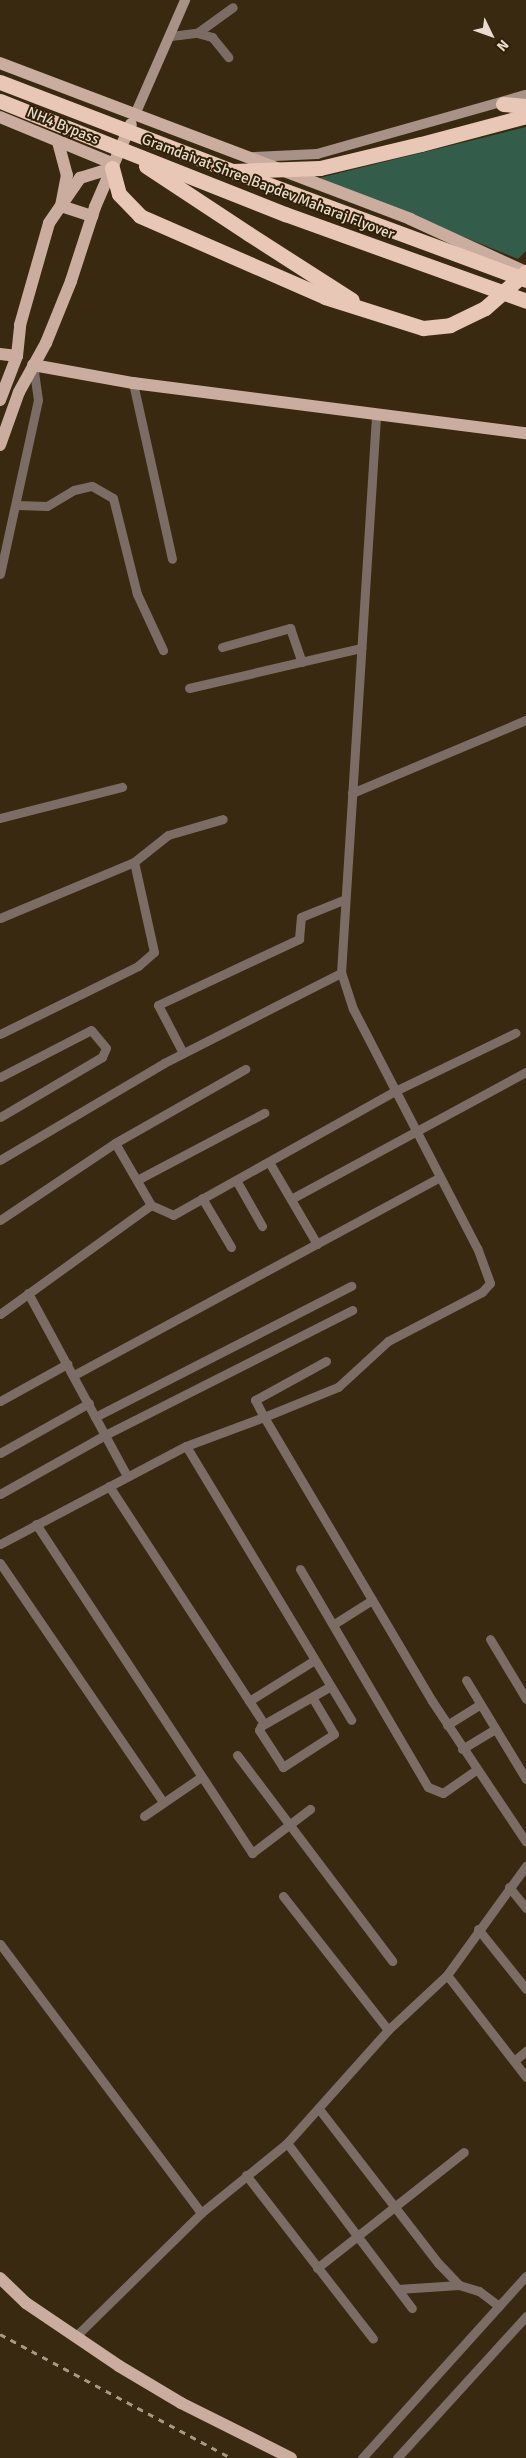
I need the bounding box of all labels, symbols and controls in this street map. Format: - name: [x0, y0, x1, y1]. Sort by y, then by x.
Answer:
- north arrow: [466, 10, 516, 60]
- text: N: [493, 36, 512, 55]
- street label: NH4 Bypass: [24, 103, 102, 149]
- street label: Gramdaivat Shree Bapdev Maharaj Flyover: [139, 130, 397, 244]

